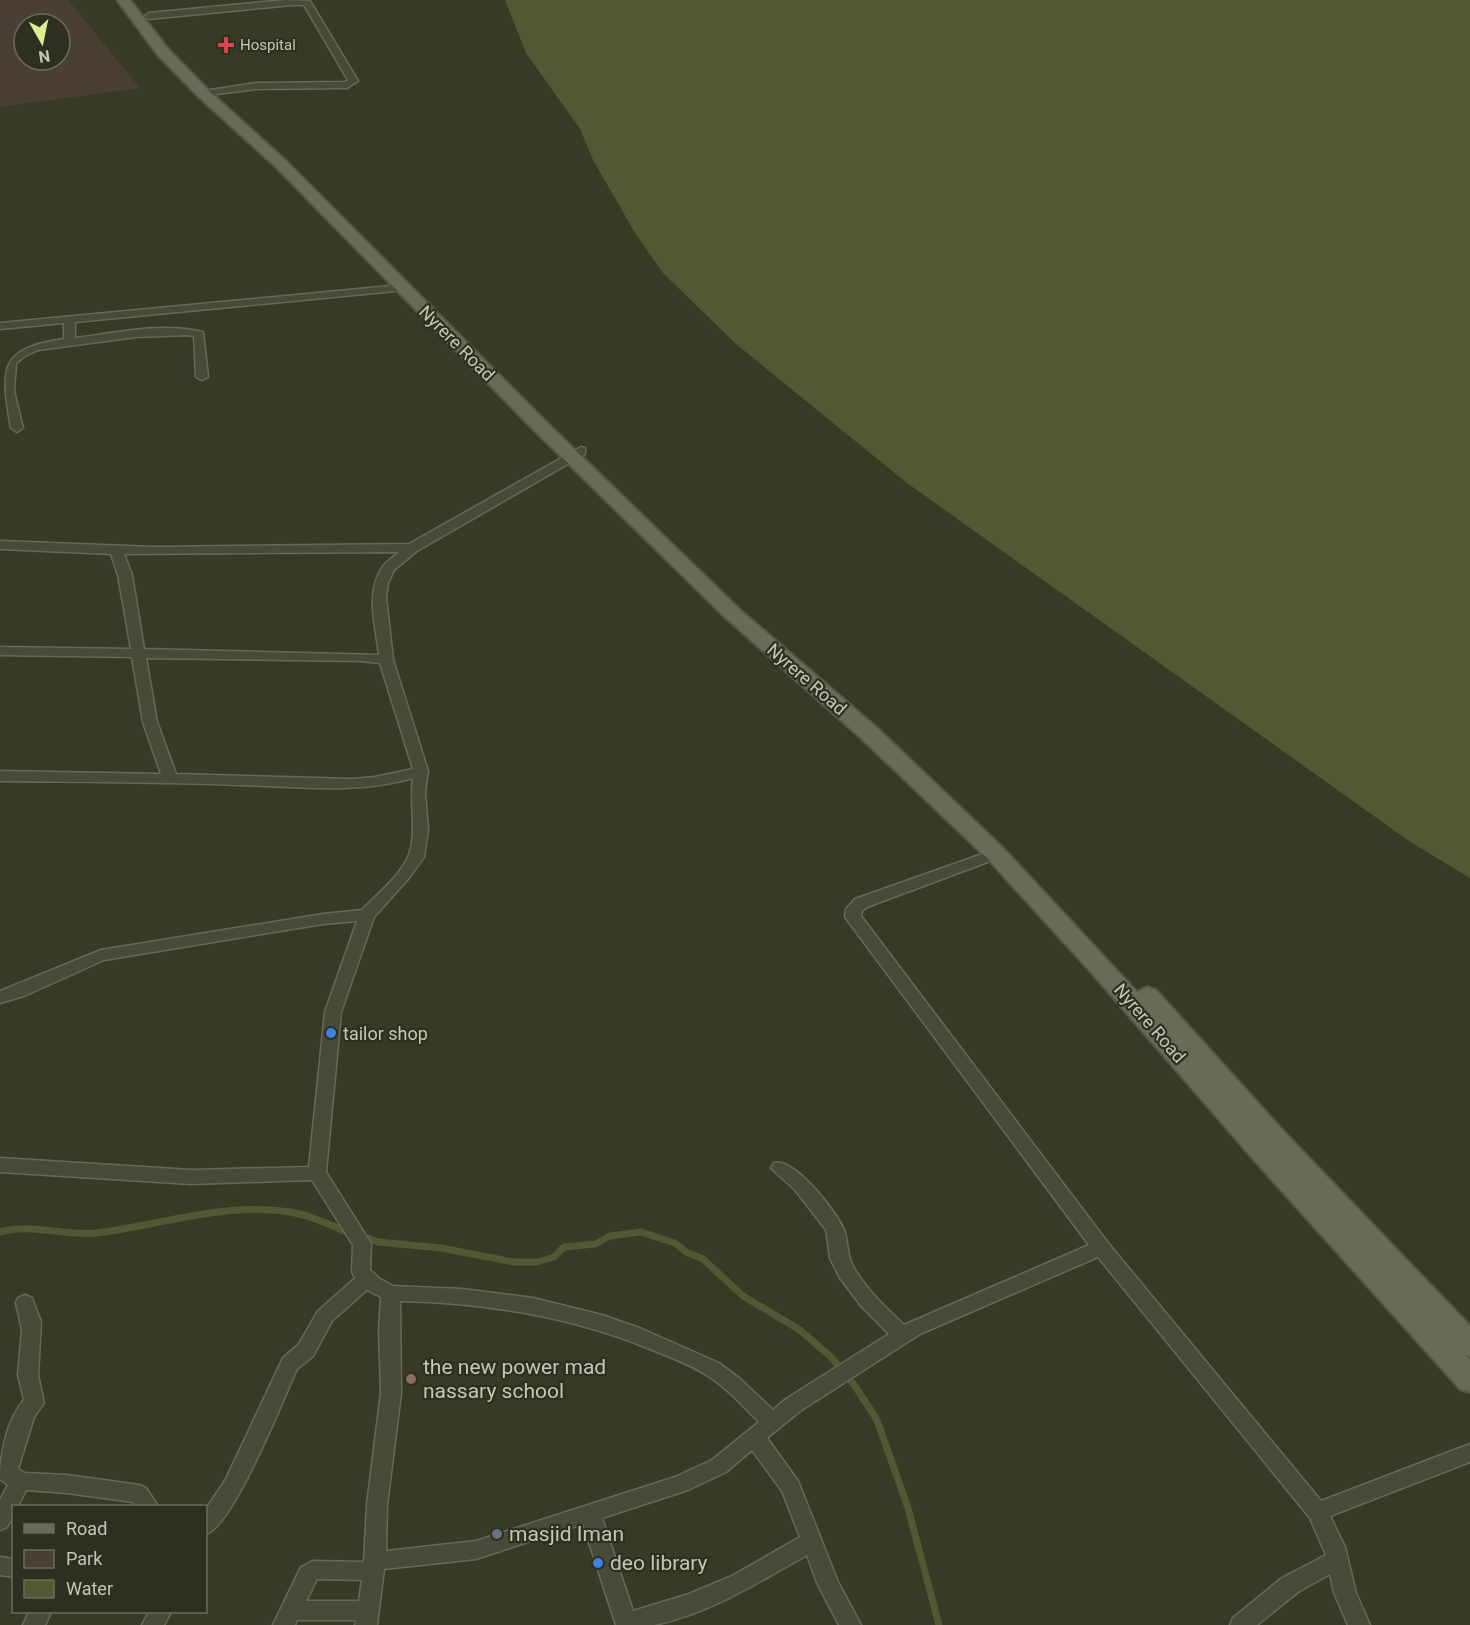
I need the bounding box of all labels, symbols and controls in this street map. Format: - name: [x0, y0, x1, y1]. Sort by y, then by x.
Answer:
- north arrow: [12, 12, 72, 72]
- marker: Hospital: [217, 36, 235, 54]
- place label: Hospital: [240, 36, 296, 54]
- text: N: [37, 46, 51, 67]
- street label: Nyrere Road: [415, 301, 499, 385]
- street label: Nyrere Road: [763, 639, 851, 719]
- street label: Nyrere Road: [1110, 979, 1190, 1067]
- place label: tailor shop: [343, 1023, 428, 1044]
- marker: tailor shop: [324, 1026, 338, 1040]
- place label: the new power mad nassary school: [423, 1355, 606, 1403]
- marker: the new power mad nassary school: [404, 1372, 418, 1386]
- legend: [12, 1505, 207, 1613]
- text: Road: [66, 1518, 107, 1539]
- place label: masjid Iman: [509, 1522, 624, 1546]
- marker: masjid Iman: [490, 1527, 504, 1541]
- text: Park: [66, 1548, 103, 1569]
- place label: deo library: [610, 1551, 708, 1575]
- marker: deo library: [591, 1556, 605, 1570]
- text: Water: [66, 1578, 113, 1599]

